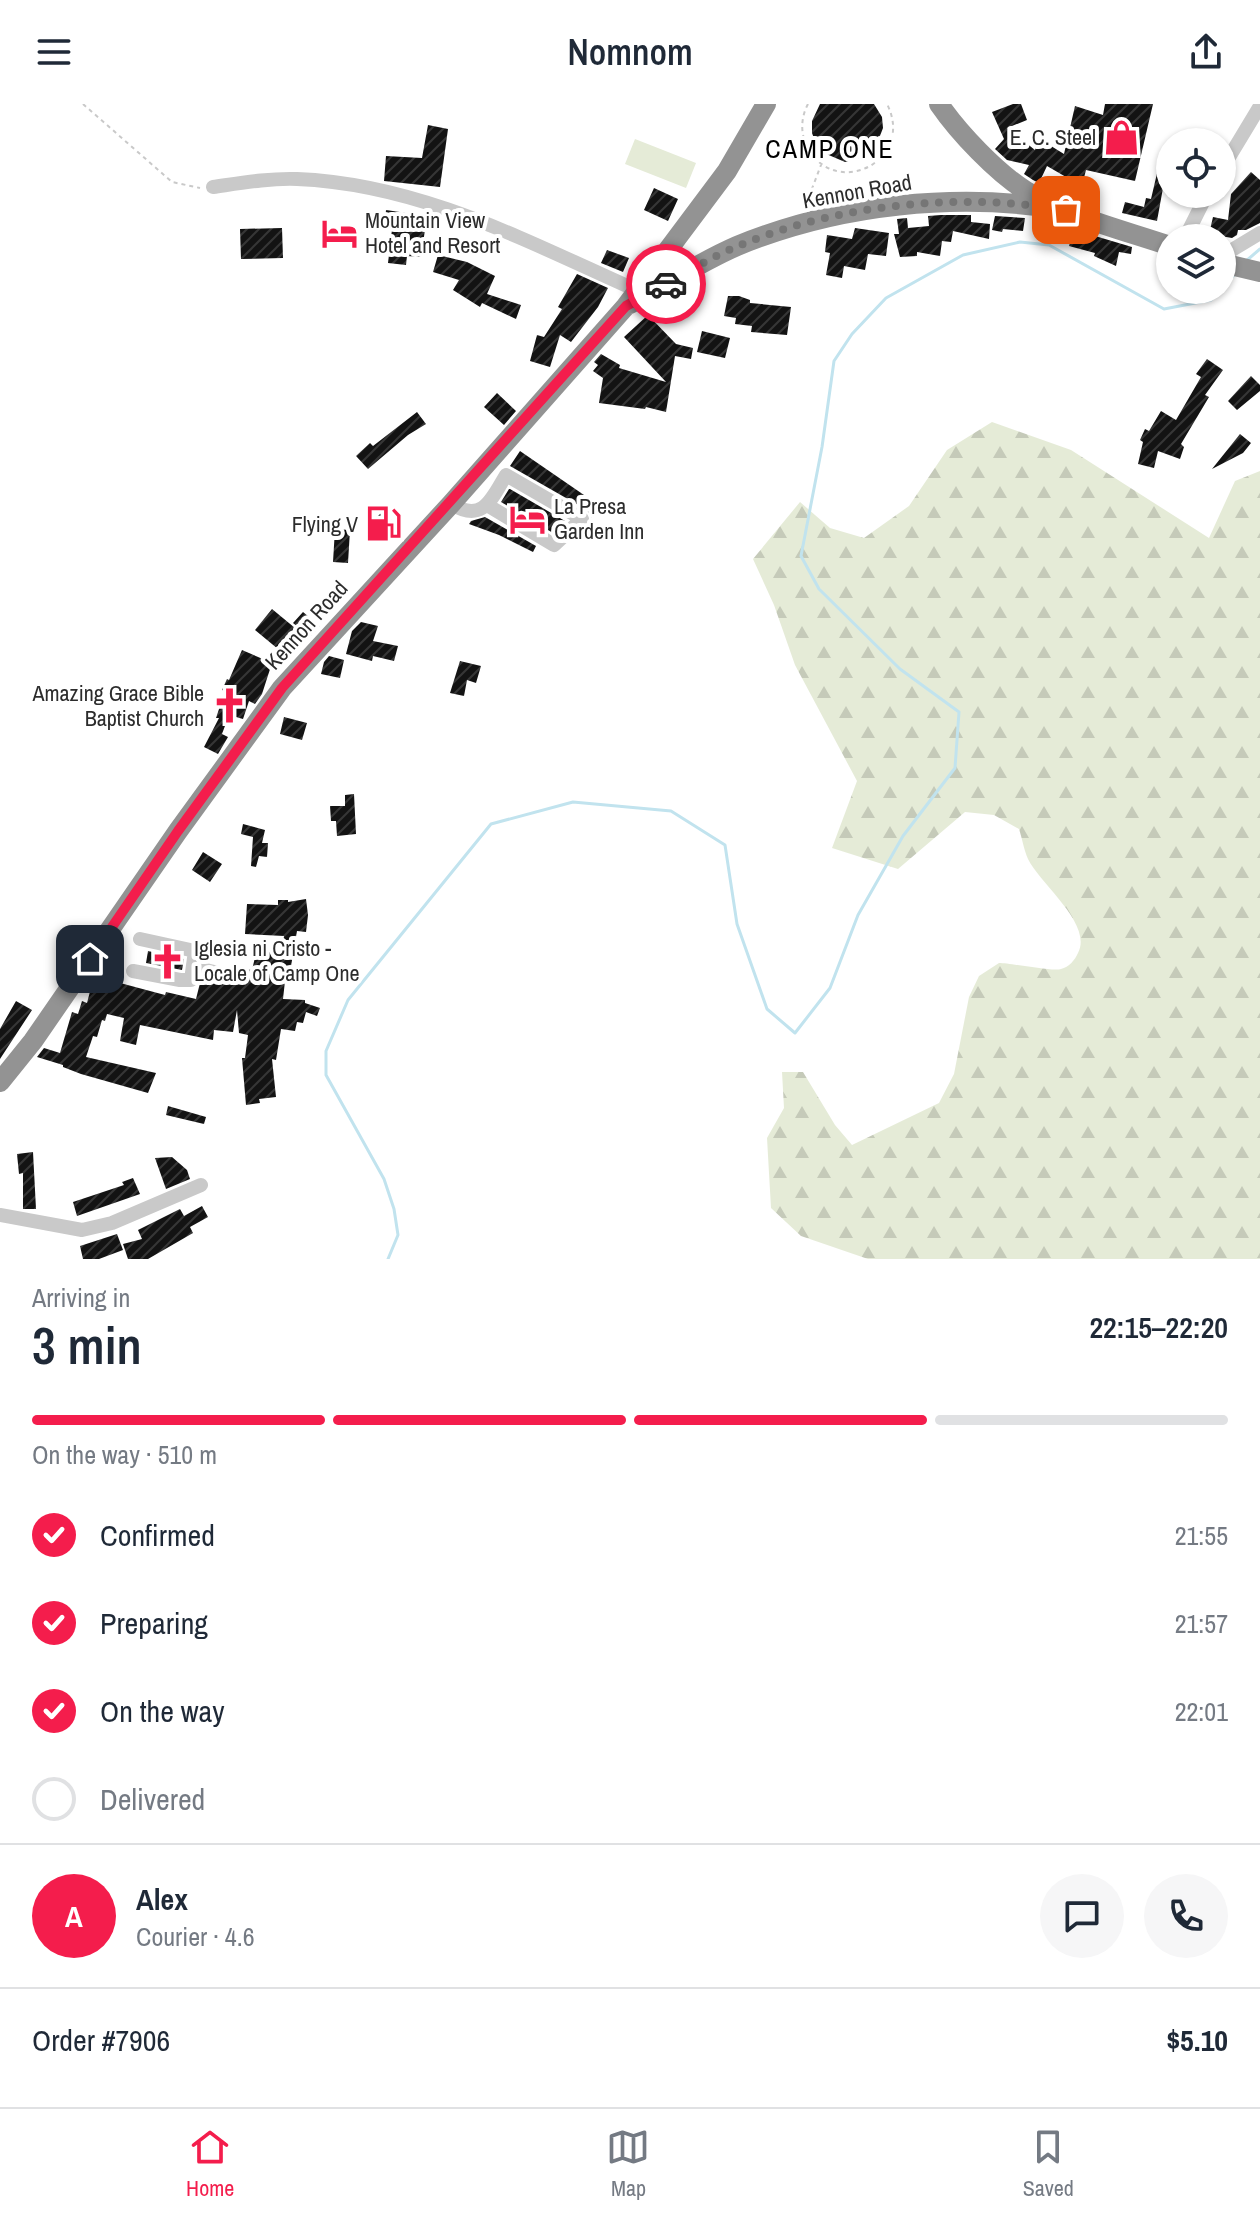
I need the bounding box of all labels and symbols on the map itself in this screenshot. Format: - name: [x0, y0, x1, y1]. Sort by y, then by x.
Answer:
- shop icon: E. C. Steel: [1103, 118, 1141, 156]
- place label: E. C. Steel: [1010, 122, 1096, 152]
- district label: CAMP ONE: [765, 131, 895, 166]
- street label: Kennon Road: [800, 167, 914, 215]
- pin: [1032, 176, 1100, 244]
- place label: Mountain View Hotel and Resort: [365, 205, 500, 260]
- hotel icon: Mountain View Hotel and Resort: [320, 214, 358, 252]
- courier: [626, 244, 706, 324]
- place label: La Presa Garden Inn: [554, 491, 644, 546]
- hotel icon: La Presa Garden Inn: [509, 500, 547, 538]
- fuel station icon: Flying V: [365, 505, 403, 543]
- place label: Flying V: [292, 509, 358, 539]
- street label: Kennon Road: [258, 574, 354, 676]
- place label: Amazing Grace Bible Baptist Church: [32, 678, 204, 733]
- church icon: Amazing Grace Bible Baptist Church: [211, 687, 249, 725]
- pin: [56, 925, 124, 993]
- place label: Iglesia ni Cristo - Locale of Camp One: [194, 933, 359, 988]
- church icon: Iglesia ni Cristo - Locale of Camp One: [149, 942, 187, 980]

